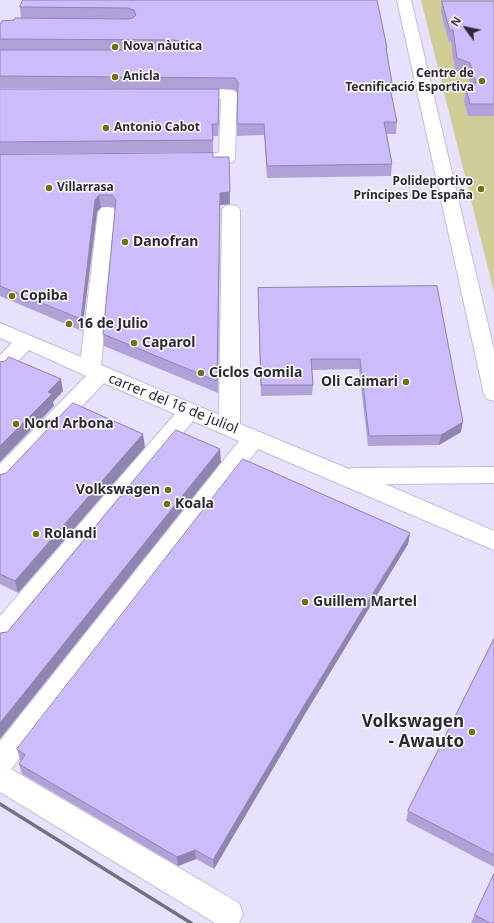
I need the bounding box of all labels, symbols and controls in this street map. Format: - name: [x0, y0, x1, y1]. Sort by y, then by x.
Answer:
- north arrow: [446, 8, 486, 48]
- text: N: [447, 13, 464, 29]
- place label: Nova nàutica: [123, 40, 202, 54]
- marker: Nova nàutica: [110, 42, 120, 52]
- place label: Centre de Tecnificació Esportiva: [345, 67, 474, 95]
- place label: Anicla: [123, 70, 160, 84]
- marker: Anicla: [110, 72, 120, 82]
- marker: Centre de Tecnificació Esportiva: [477, 76, 487, 86]
- place label: Antonio Cabot: [114, 121, 200, 135]
- marker: Antonio Cabot: [101, 123, 111, 133]
- place label: Polideportivo Príncipes De España: [354, 175, 473, 203]
- place label: Villarrasa: [57, 181, 114, 195]
- marker: Villarrasa: [44, 183, 54, 193]
- marker: Polideportivo Príncipes De España: [476, 184, 486, 194]
- place label: Danofran: [133, 234, 198, 250]
- marker: Danofran: [120, 237, 130, 247]
- place label: Copiba: [20, 288, 68, 304]
- marker: Copiba: [7, 291, 17, 301]
- place label: 16 de Julio: [77, 316, 148, 332]
- marker: 16 de Julio: [64, 319, 74, 329]
- place label: Caparol: [142, 335, 196, 351]
- marker: Caparol: [129, 338, 139, 348]
- place label: Ciclos Gomila: [209, 365, 302, 381]
- marker: Ciclos Gomila: [196, 368, 206, 378]
- street label: carrer del 16 de juliol: [106, 370, 240, 438]
- place label: Oli Caimari: [321, 374, 398, 390]
- marker: Oli Caimari: [401, 377, 411, 387]
- place label: Nord Arbona: [24, 416, 114, 432]
- marker: Nord Arbona: [11, 419, 21, 429]
- place label: Volkswagen: [76, 482, 160, 498]
- marker: Volkswagen: [163, 485, 173, 495]
- place label: Koala: [175, 496, 214, 512]
- marker: Koala: [162, 499, 172, 509]
- place label: Rolandi: [44, 526, 97, 542]
- marker: Rolandi: [31, 529, 41, 539]
- place label: Guillem Martel: [313, 594, 417, 610]
- marker: Guillem Martel: [300, 597, 310, 607]
- place label: Volkswagen - Awauto: [362, 712, 464, 752]
- marker: Volkswagen - Awauto: [467, 727, 477, 737]

